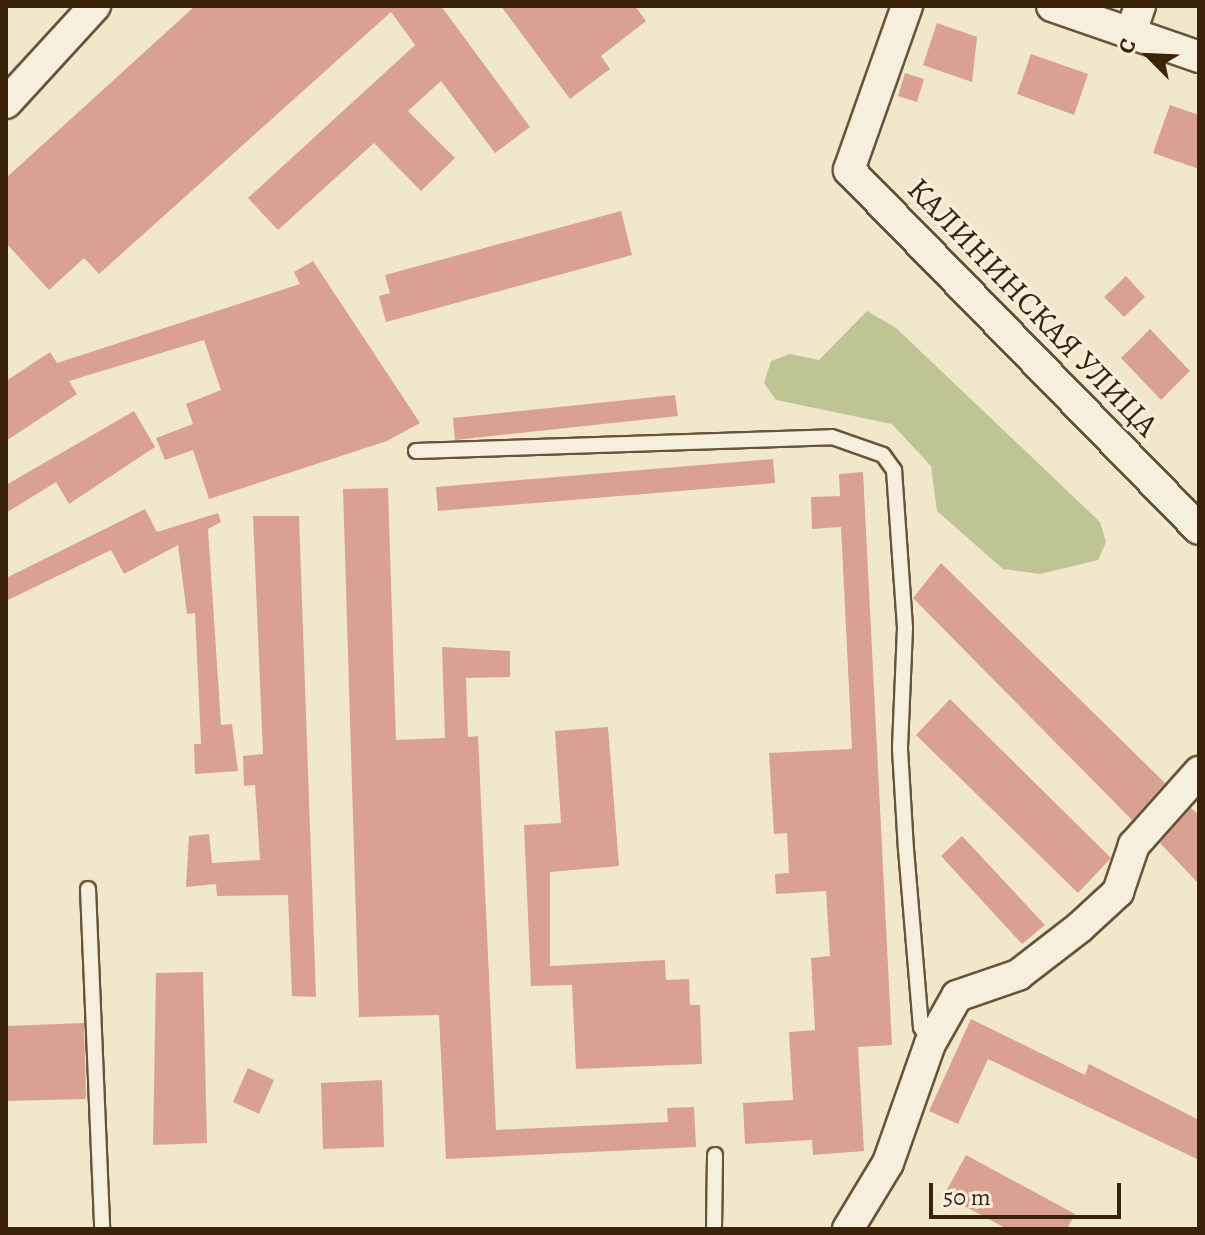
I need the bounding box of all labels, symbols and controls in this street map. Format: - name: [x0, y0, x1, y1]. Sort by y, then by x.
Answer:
- north arrow: [1109, 16, 1189, 96]
- text: С: [1111, 34, 1144, 59]
- street label: КАЛИНИНСКАЯ УЛИЦА: [899, 170, 1167, 444]
- scale bar: [933, 1167, 1125, 1217]
- text: 50 m: [943, 1181, 991, 1213]

